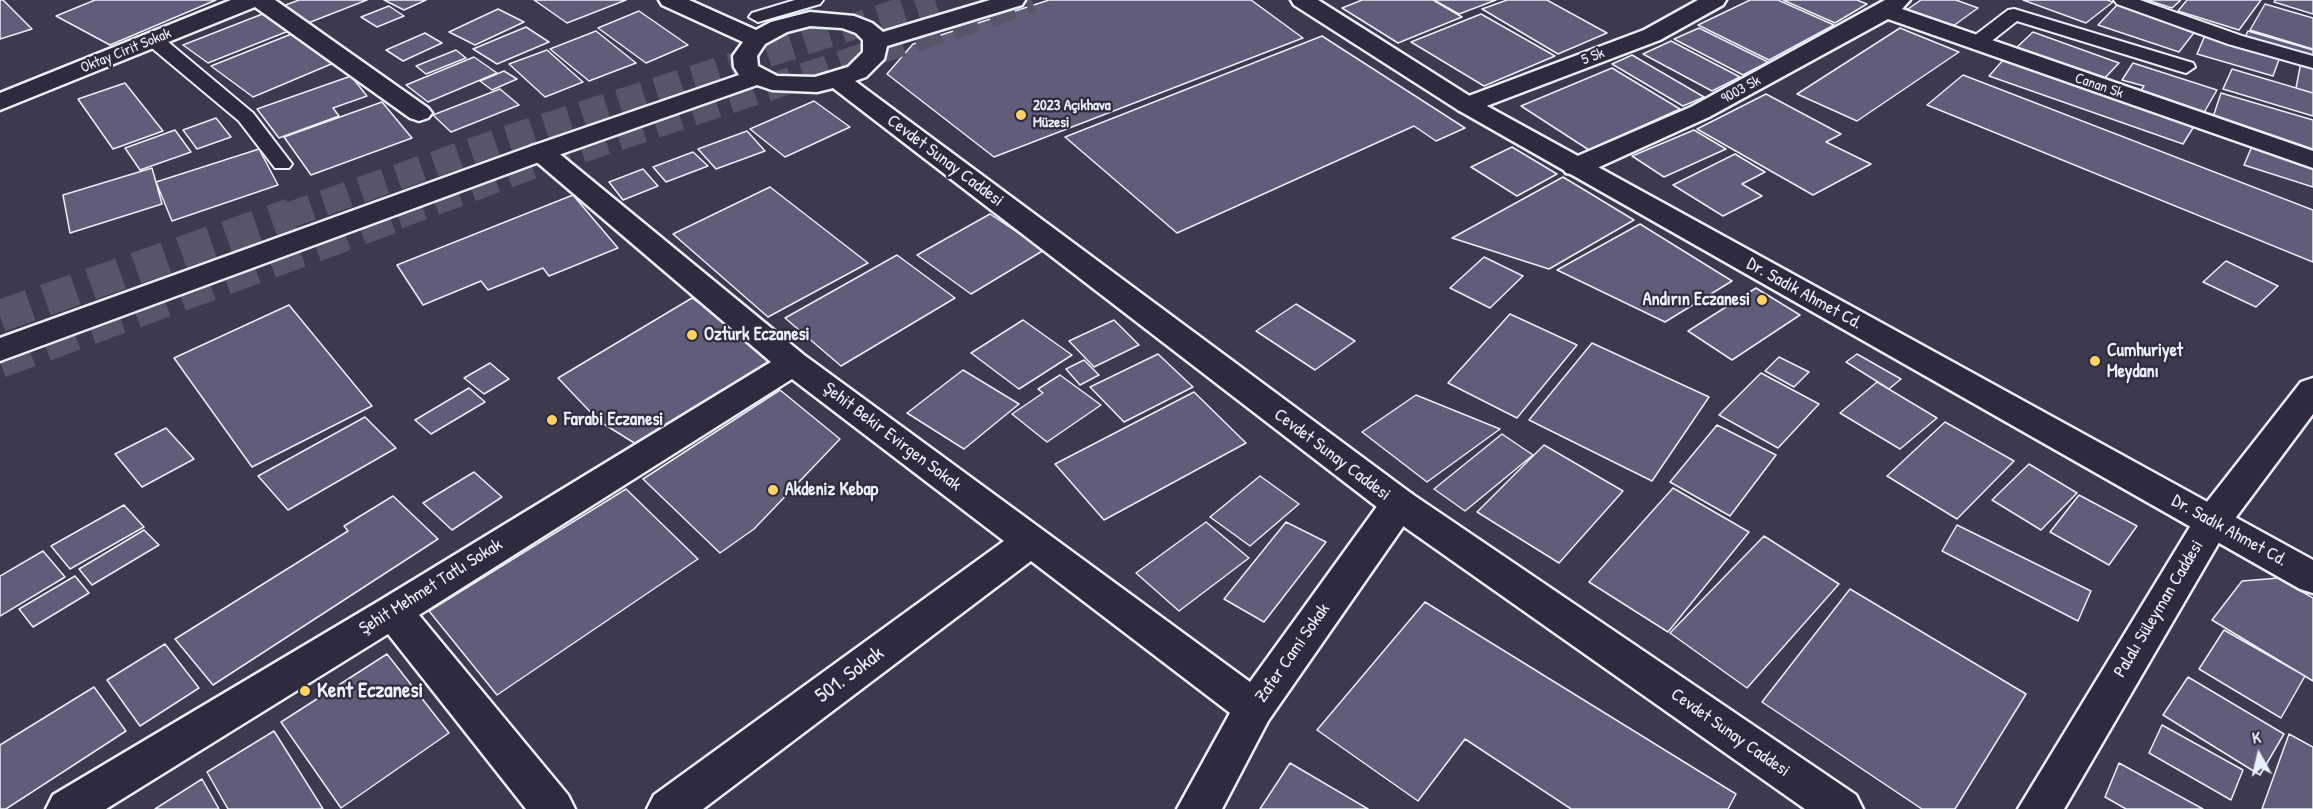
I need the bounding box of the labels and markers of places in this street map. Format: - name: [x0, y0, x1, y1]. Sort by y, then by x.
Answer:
- place label: 2023 Açıkhava Müzesi: [1033, 97, 1111, 132]
- marker: 2023 Açıkhava Müzesi: [1014, 108, 1028, 122]
- place label: Andırın Eczanesi: [1643, 289, 1750, 311]
- marker: Andırın Eczanesi: [1755, 293, 1769, 307]
- place label: Ozturk Eczanesi: [704, 324, 810, 346]
- marker: Ozturk Eczanesi: [685, 328, 699, 342]
- place label: Cumhuriyet Meydanı: [2107, 340, 2183, 382]
- marker: Cumhuriyet Meydanı: [2088, 354, 2102, 368]
- place label: Farabi Eczanesi: [564, 409, 663, 431]
- marker: Farabi Eczanesi: [545, 413, 559, 427]
- place label: Akdeniz Kebap: [785, 479, 878, 501]
- marker: Akdeniz Kebap: [766, 483, 780, 497]
- place label: Kent Eczanesi: [317, 678, 423, 704]
- marker: Kent Eczanesi: [298, 684, 312, 698]

